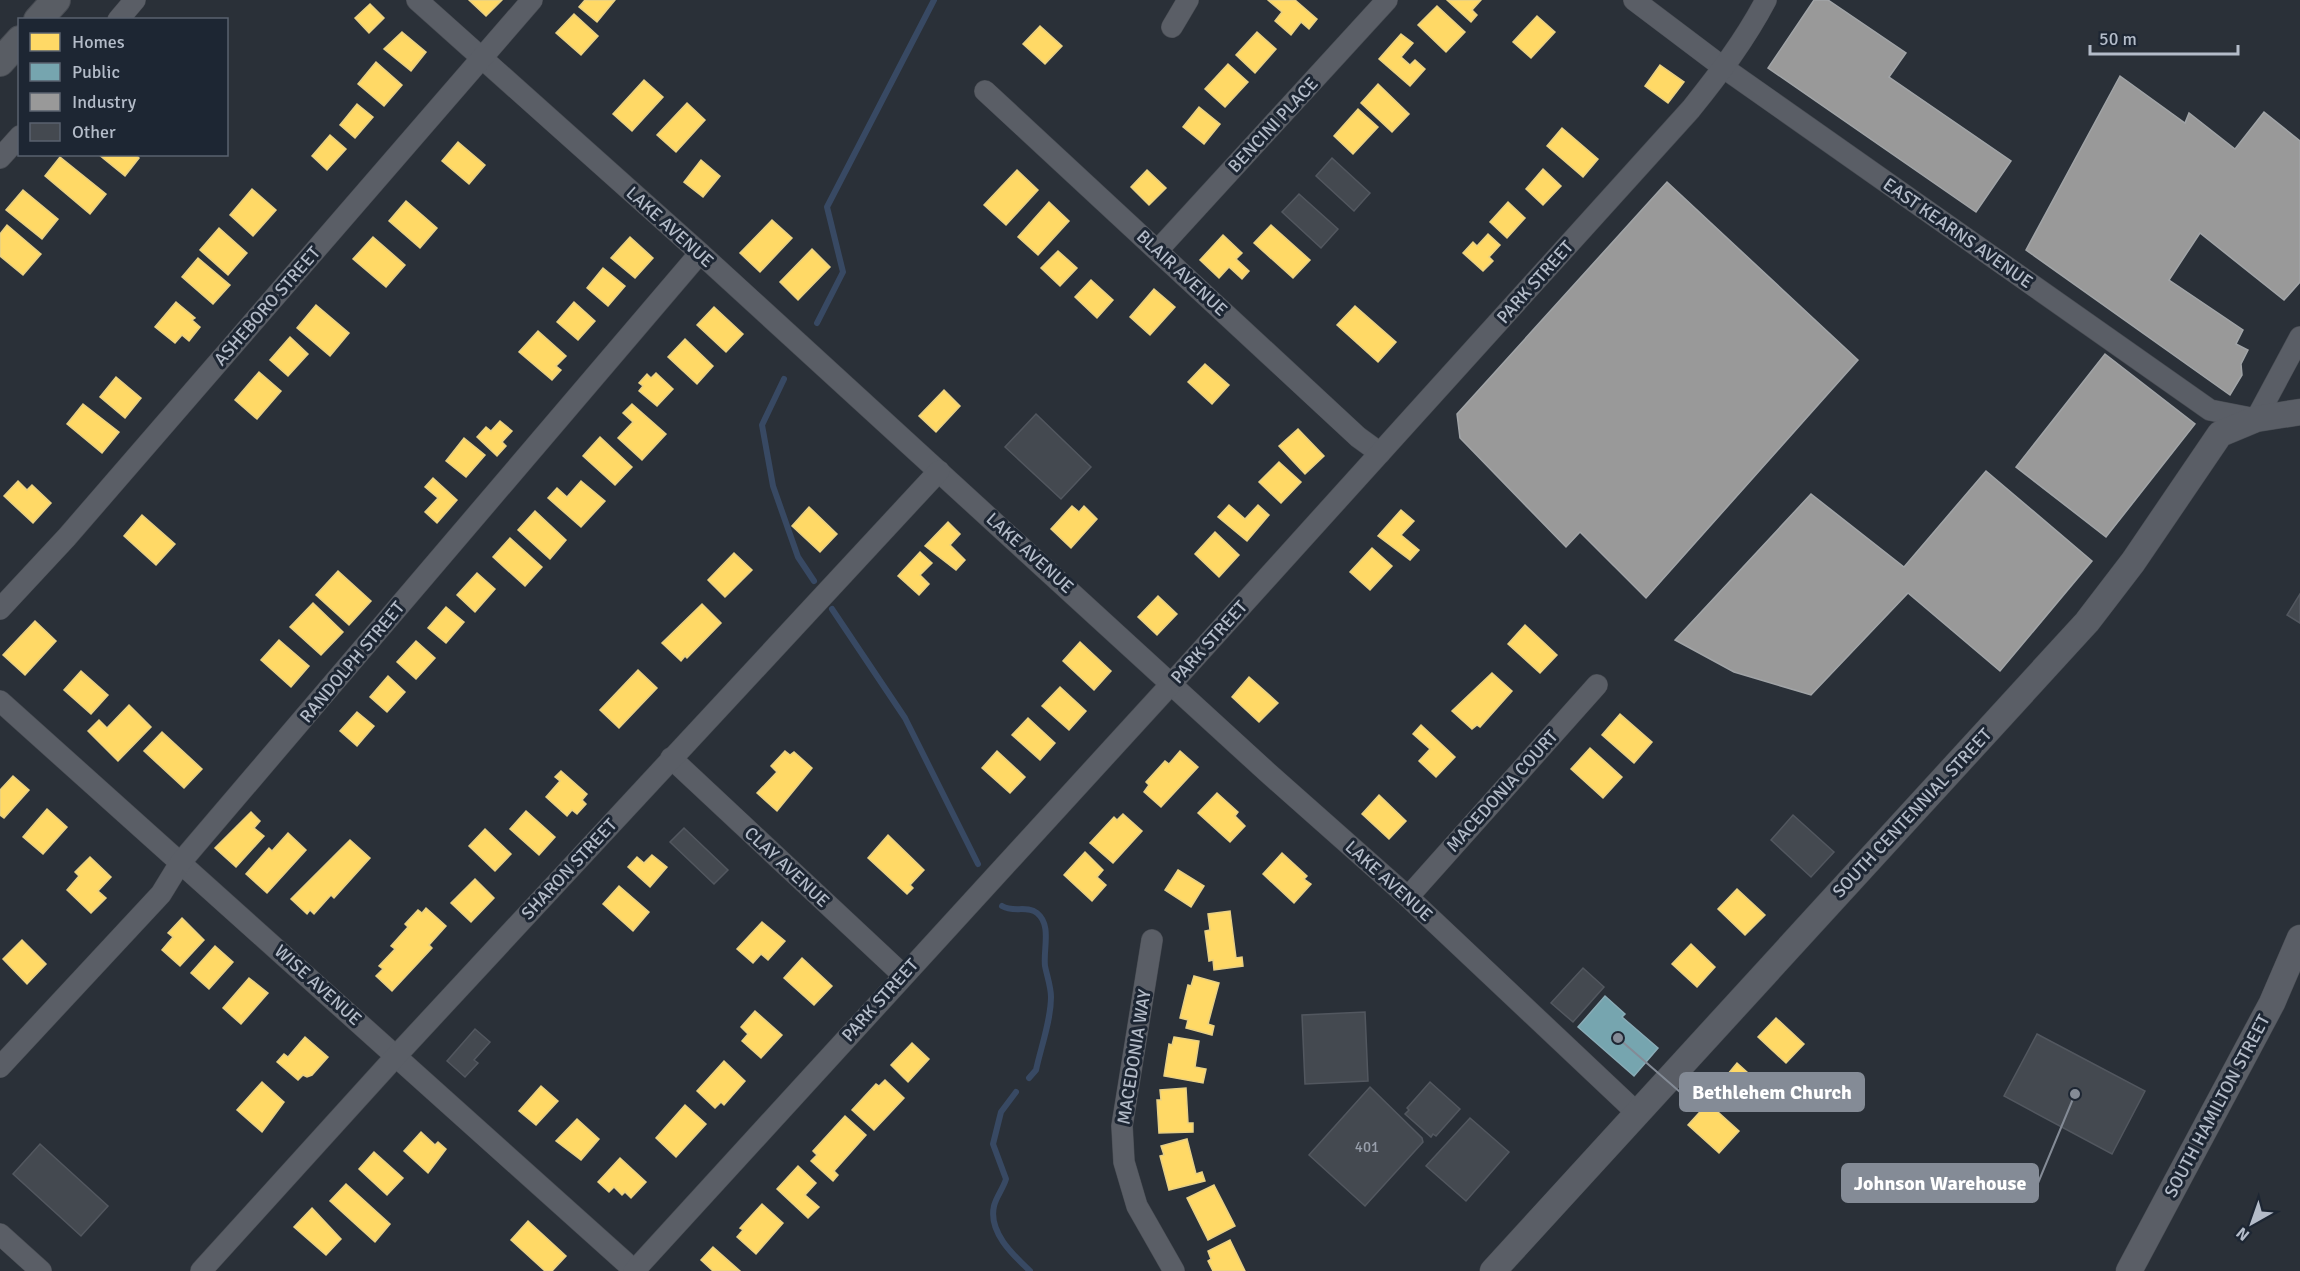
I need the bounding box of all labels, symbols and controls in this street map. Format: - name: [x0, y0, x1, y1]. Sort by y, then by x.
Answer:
- legend: [18, 18, 228, 156]
- scale bar: [2090, 18, 2238, 56]
- text: 50 m: [2099, 28, 2137, 50]
- text: Homes: [72, 31, 125, 53]
- text: Public: [72, 61, 120, 83]
- street label: BENCINI PLACE: [1223, 73, 1323, 177]
- text: Industry: [72, 91, 137, 113]
- text: Other: [72, 121, 116, 143]
- street label: EAST KEARNS AVENUE: [1879, 173, 2037, 293]
- street label: LAKE AVENUE: [622, 182, 718, 272]
- street label: BLAIR AVENUE: [1132, 225, 1232, 321]
- street label: PARK STREET: [1492, 236, 1578, 328]
- street label: ASHEBORO STREET: [209, 242, 325, 370]
- street label: LAKE AVENUE: [982, 508, 1078, 598]
- street label: PARK STREET: [1166, 596, 1252, 688]
- street label: RANDOLPH STREET: [295, 597, 409, 727]
- street label: SOUTH CENTENNIAL STREET: [1828, 724, 1996, 902]
- street label: MACEDONIA COURT: [1441, 725, 1563, 856]
- street label: SHARON STREET: [517, 814, 622, 924]
- street label: CLAY AVENUE: [740, 822, 834, 912]
- street label: LAKE AVENUE: [1341, 836, 1437, 926]
- street label: WISE AVENUE: [270, 940, 366, 1030]
- street label: PARK STREET: [837, 954, 923, 1046]
- street label: MACEDONIA WAY: [1112, 988, 1156, 1126]
- street label: SOUTH HAMILTON STREET: [2159, 1011, 2275, 1201]
- callout: Bethlehem Church: [1680, 1073, 1864, 1111]
- text: Bethlehem Church: [1692, 1080, 1852, 1105]
- house number: 401: [1355, 1138, 1379, 1156]
- callout: Johnson Warehouse: [1842, 1164, 2038, 1202]
- text: Johnson Warehouse: [1854, 1171, 2026, 1196]
- north arrow: [2222, 1193, 2282, 1253]
- text: N: [2232, 1222, 2254, 1245]

